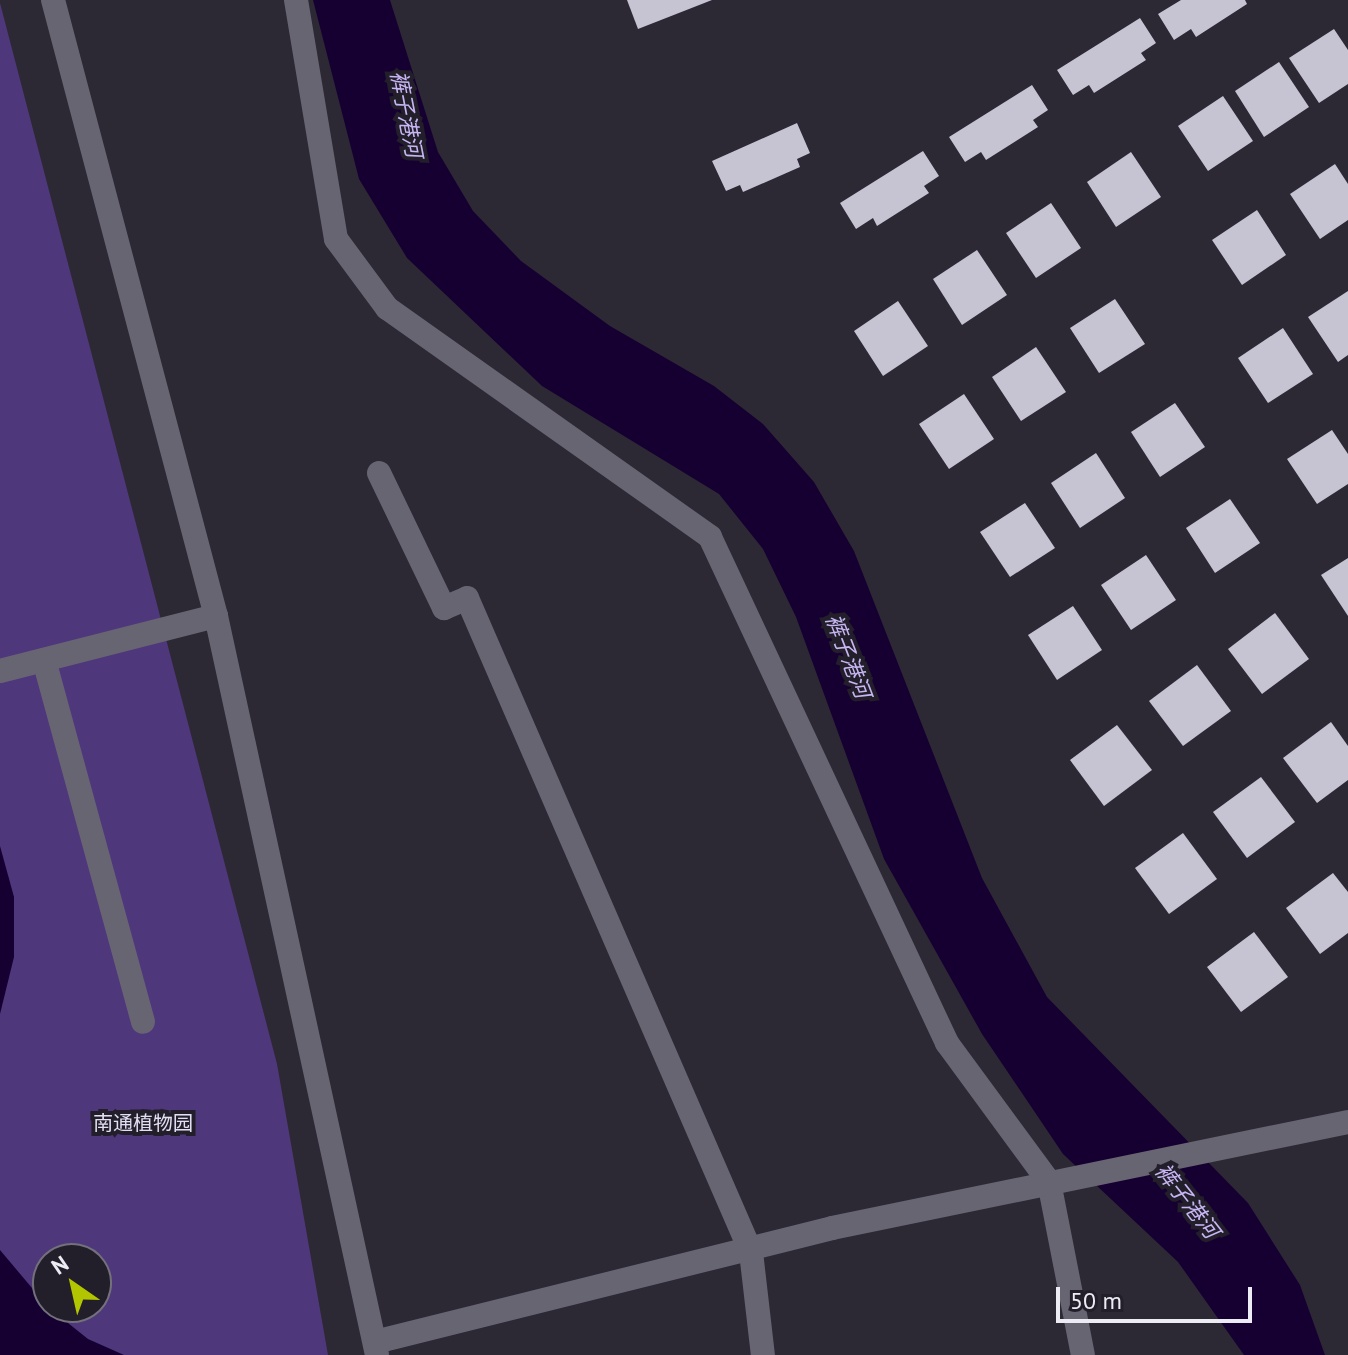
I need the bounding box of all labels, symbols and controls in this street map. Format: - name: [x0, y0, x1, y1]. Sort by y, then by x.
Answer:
- water label: 裤子港河: [385, 68, 427, 160]
- water label: 裤子港河: [820, 610, 876, 702]
- park label: 南通植物园: [93, 1111, 193, 1135]
- water label: 裤子港河: [1150, 1158, 1224, 1244]
- north arrow: [32, 1243, 112, 1323]
- text: N: [46, 1249, 74, 1280]
- scale bar: [1060, 1271, 1256, 1321]
- text: 50 m: [1070, 1285, 1122, 1316]

